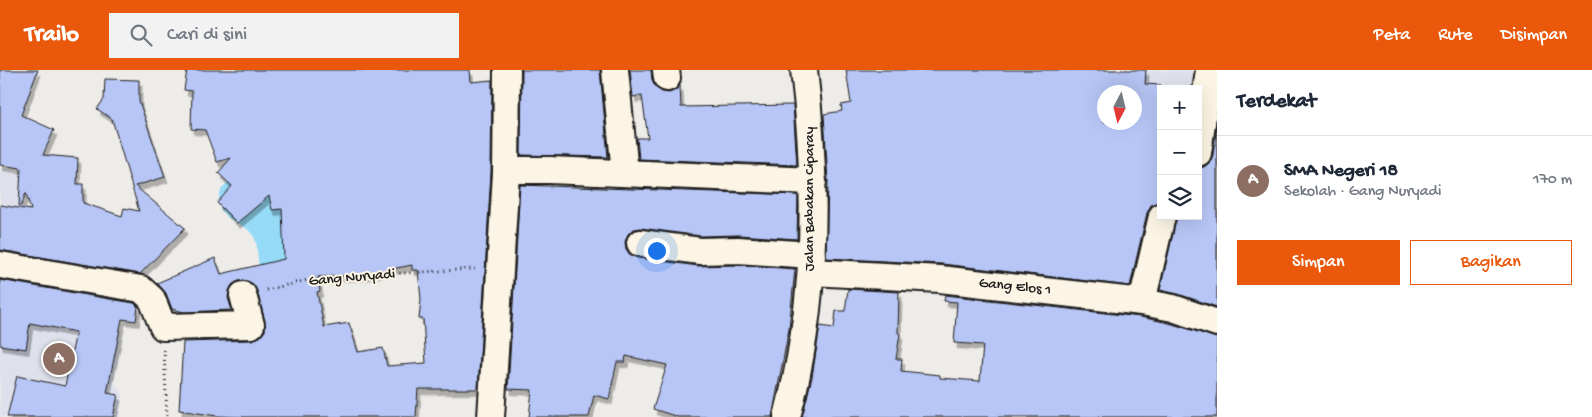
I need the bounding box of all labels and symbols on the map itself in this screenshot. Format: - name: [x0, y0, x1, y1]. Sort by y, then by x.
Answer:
- north arrow: [1097, 85, 1142, 130]
- street label: Jalan Babakan Ciparay: [801, 126, 819, 271]
- your location: [644, 238, 670, 264]
- street label: Gang Nuryadi: [308, 265, 396, 291]
- street label: Gang Elos 1: [978, 274, 1052, 300]
- pin: A: [43, 340, 75, 378]

